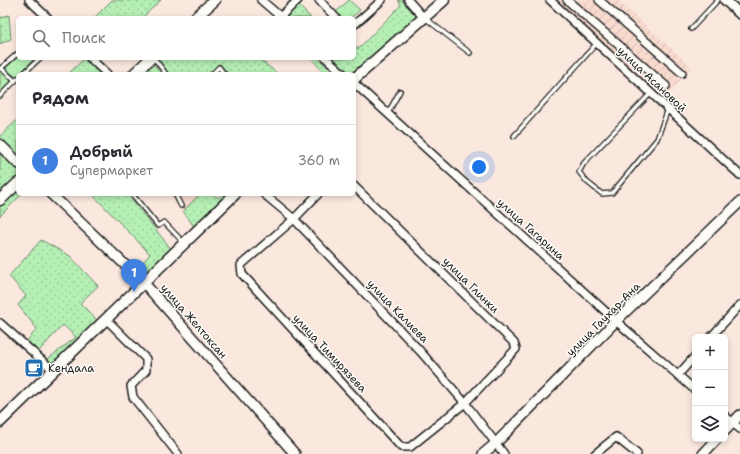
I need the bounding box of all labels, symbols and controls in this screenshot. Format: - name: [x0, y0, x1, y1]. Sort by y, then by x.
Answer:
- search box: [16, 16, 356, 60]
- icon: search: [30, 27, 52, 49]
- text: Поиск: [62, 28, 106, 48]
- street label: улица Асановой: [614, 43, 690, 116]
- text: Рядом: [32, 87, 89, 109]
- text: Добрый: [70, 142, 133, 162]
- text: 1: [42, 152, 48, 169]
- text: 360 m: [298, 152, 340, 169]
- your location: [469, 157, 489, 177]
- text: Супермаркет: [70, 162, 153, 179]
- street label: улица Гагарина: [494, 195, 568, 264]
- street label: улица Глинки: [439, 254, 502, 317]
- pin: 1: [121, 259, 147, 292]
- street label: улица Калиева: [364, 276, 432, 346]
- street label: улица Гаухар-Ана: [563, 279, 644, 360]
- street label: улица Желтоксан: [157, 281, 230, 362]
- street label: улица Тимирязева: [289, 311, 370, 396]
- map controls: [692, 334, 728, 442]
- button: +: [692, 334, 728, 370]
- cafe icon: Кендала: [23, 357, 45, 379]
- place label: Кендала: [48, 361, 94, 376]
- button: −: [692, 370, 728, 406]
- button: layers: [692, 406, 728, 442]

